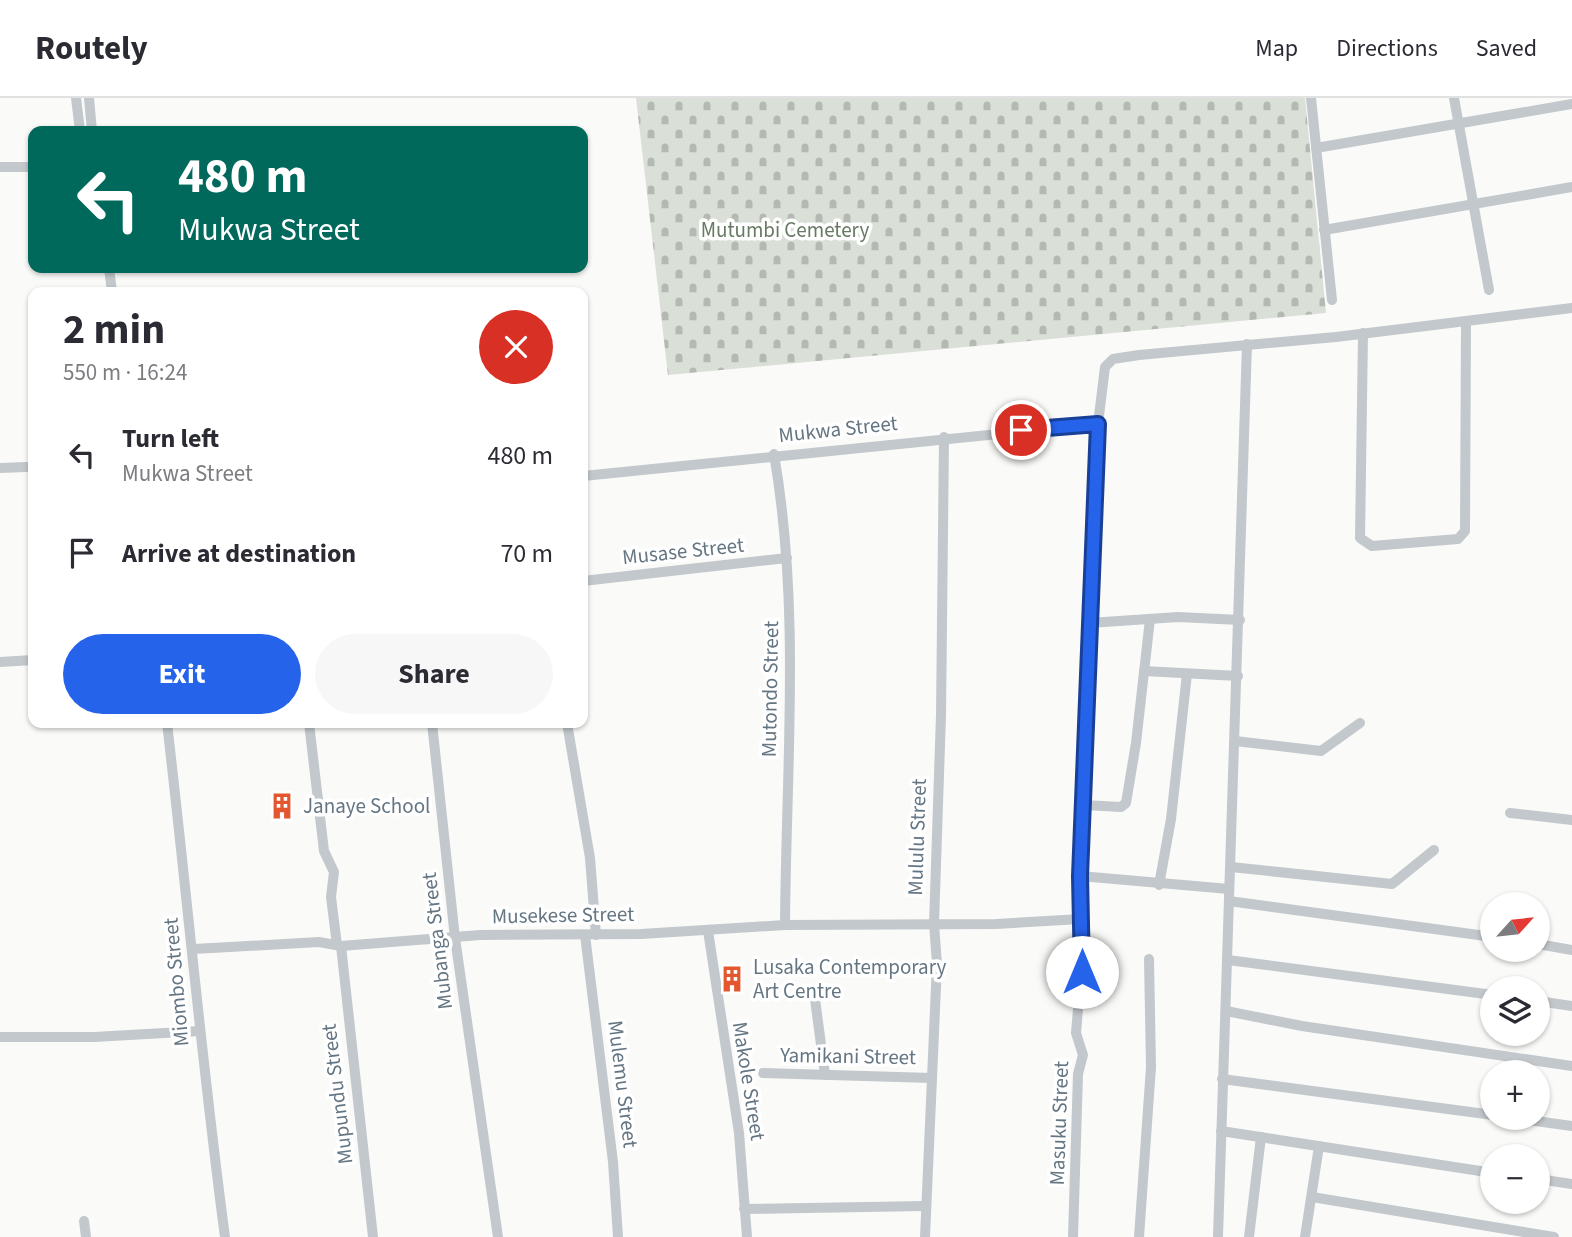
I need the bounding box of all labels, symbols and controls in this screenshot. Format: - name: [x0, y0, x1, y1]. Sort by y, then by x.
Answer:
- text: Routely: [35, 25, 148, 72]
- text: Map: [1255, 31, 1298, 66]
- text: Directions: [1336, 31, 1438, 66]
- text: Saved: [1476, 31, 1537, 66]
- text: 480 m: [178, 142, 307, 212]
- icon: left: [63, 154, 154, 245]
- text: Mukwa Street: [178, 207, 360, 253]
- park label: Mutumbi Cemetery: [701, 215, 869, 245]
- text: 2 min: [63, 300, 165, 360]
- button: close: [479, 310, 553, 384]
- text: 550 m · 16:24: [63, 356, 187, 389]
- pin: [991, 400, 1051, 460]
- street label: Mukwa Street: [777, 408, 899, 450]
- icon: arrive: [1002, 411, 1040, 449]
- text: Turn left: [122, 420, 219, 457]
- icon: left: [63, 436, 101, 474]
- text: 480 m: [487, 437, 553, 474]
- text: Mukwa Street: [122, 457, 253, 490]
- street label: Musase Street: [621, 530, 745, 572]
- icon: arrive: [63, 534, 101, 572]
- text: Arrive at destination: [122, 535, 356, 572]
- text: 70 m: [500, 535, 553, 572]
- street label: Mutondo Street: [754, 621, 786, 757]
- button: Exit: [63, 634, 301, 714]
- button: Share: [315, 634, 553, 714]
- street label: Mululu Street: [900, 778, 934, 896]
- building icon: Janaye School: [267, 791, 297, 821]
- place label: Janaye School: [303, 791, 430, 821]
- street label: Mubanga Street: [414, 871, 460, 1011]
- north arrow: [1480, 892, 1550, 962]
- map controls: [1480, 892, 1550, 1214]
- street label: Musekese Street: [492, 899, 634, 931]
- street label: Miombo Street: [155, 916, 197, 1048]
- position arrow: [1045, 935, 1119, 1009]
- place label: Lusaka Contemporary Art Centre: [753, 952, 946, 1006]
- building icon: Lusaka Contemporary Art Centre: [717, 964, 747, 994]
- button: layers: [1480, 976, 1550, 1046]
- street label: Mulemu Street: [600, 1019, 646, 1149]
- street label: Makole Street: [725, 1019, 773, 1143]
- street label: Mupundu Street: [314, 1022, 360, 1166]
- street label: Yamikani Street: [779, 1040, 916, 1072]
- street label: Masuku Street: [1042, 1060, 1076, 1186]
- button: +: [1480, 1060, 1550, 1130]
- button: −: [1480, 1144, 1550, 1214]

